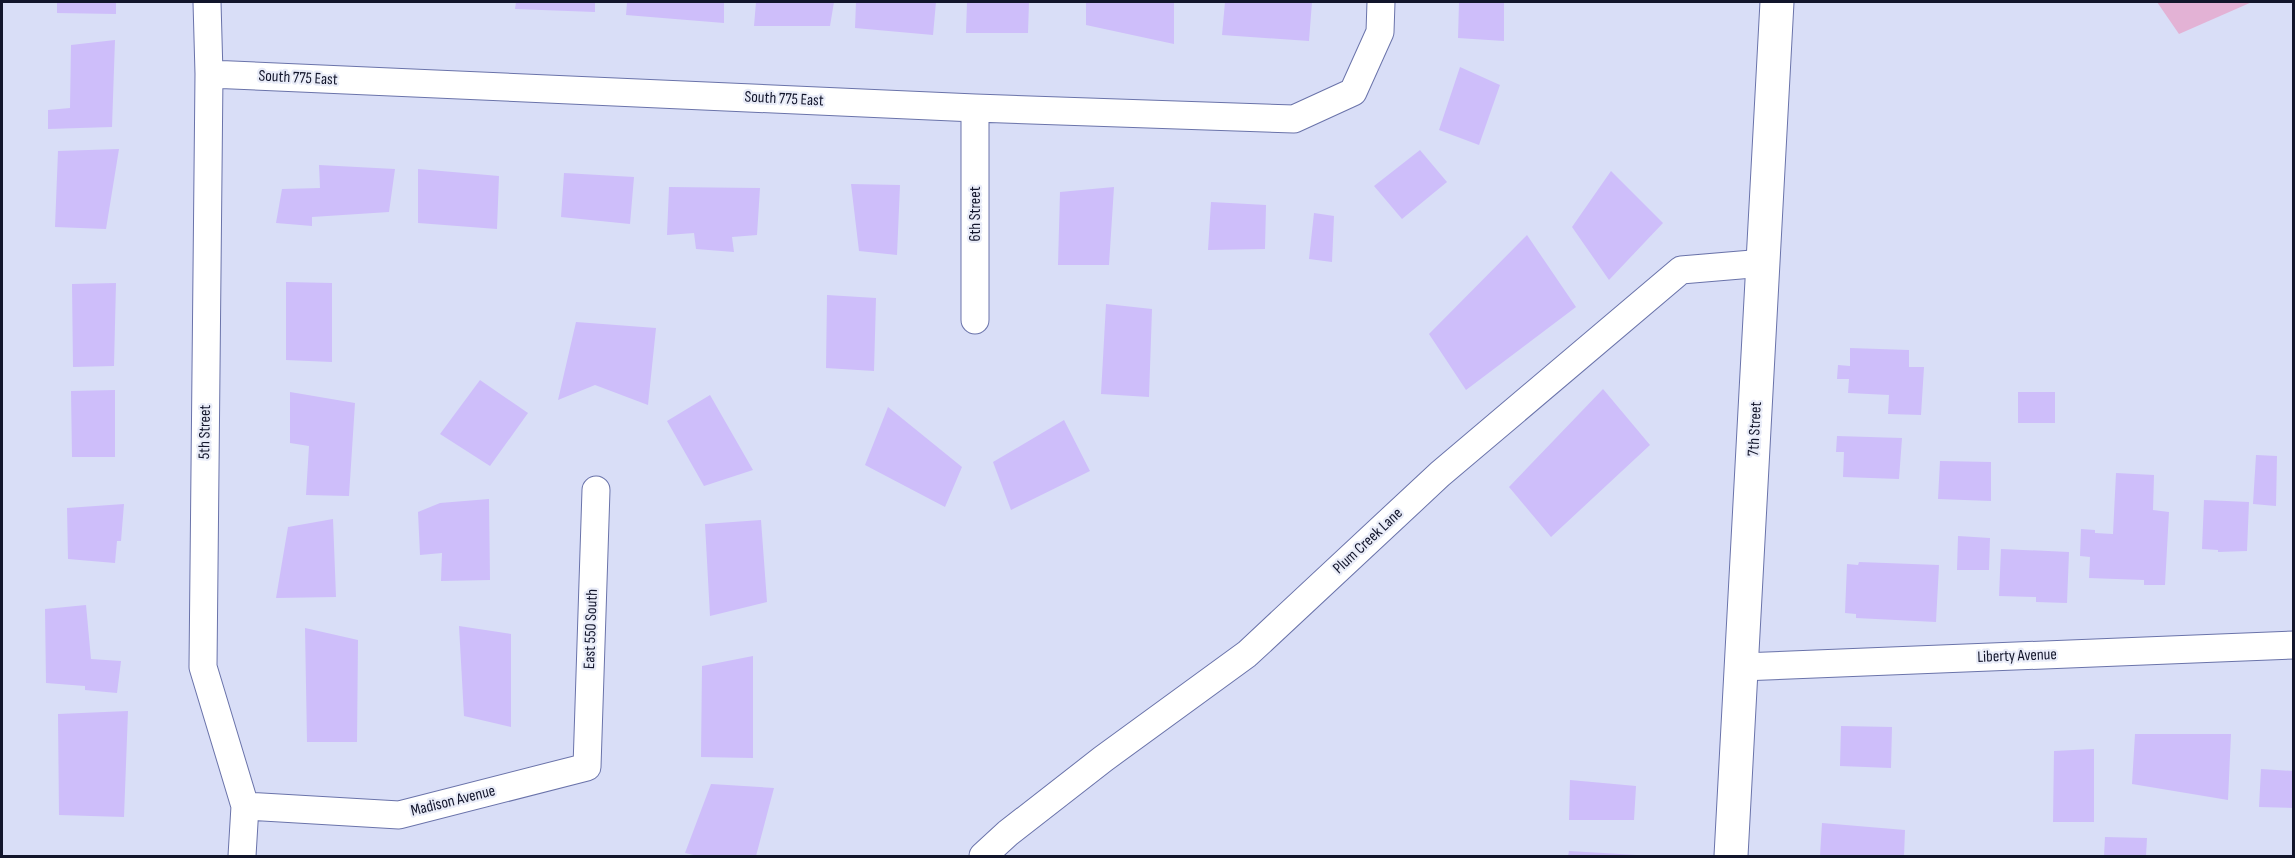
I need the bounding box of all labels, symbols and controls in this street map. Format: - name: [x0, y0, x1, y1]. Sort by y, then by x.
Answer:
- street label: South 775 East: [258, 66, 338, 90]
- street label: South 775 East: [744, 87, 824, 111]
- street label: 6th Street: [966, 186, 985, 242]
- street label: 7th Street: [1744, 401, 1766, 457]
- street label: 5th Street: [195, 404, 215, 459]
- street label: Plum Creek Lane: [1329, 504, 1407, 578]
- street label: East 550 South: [580, 589, 602, 669]
- street label: Liberty Avenue: [1977, 645, 2057, 667]
- street label: Madison Avenue: [409, 781, 497, 821]

